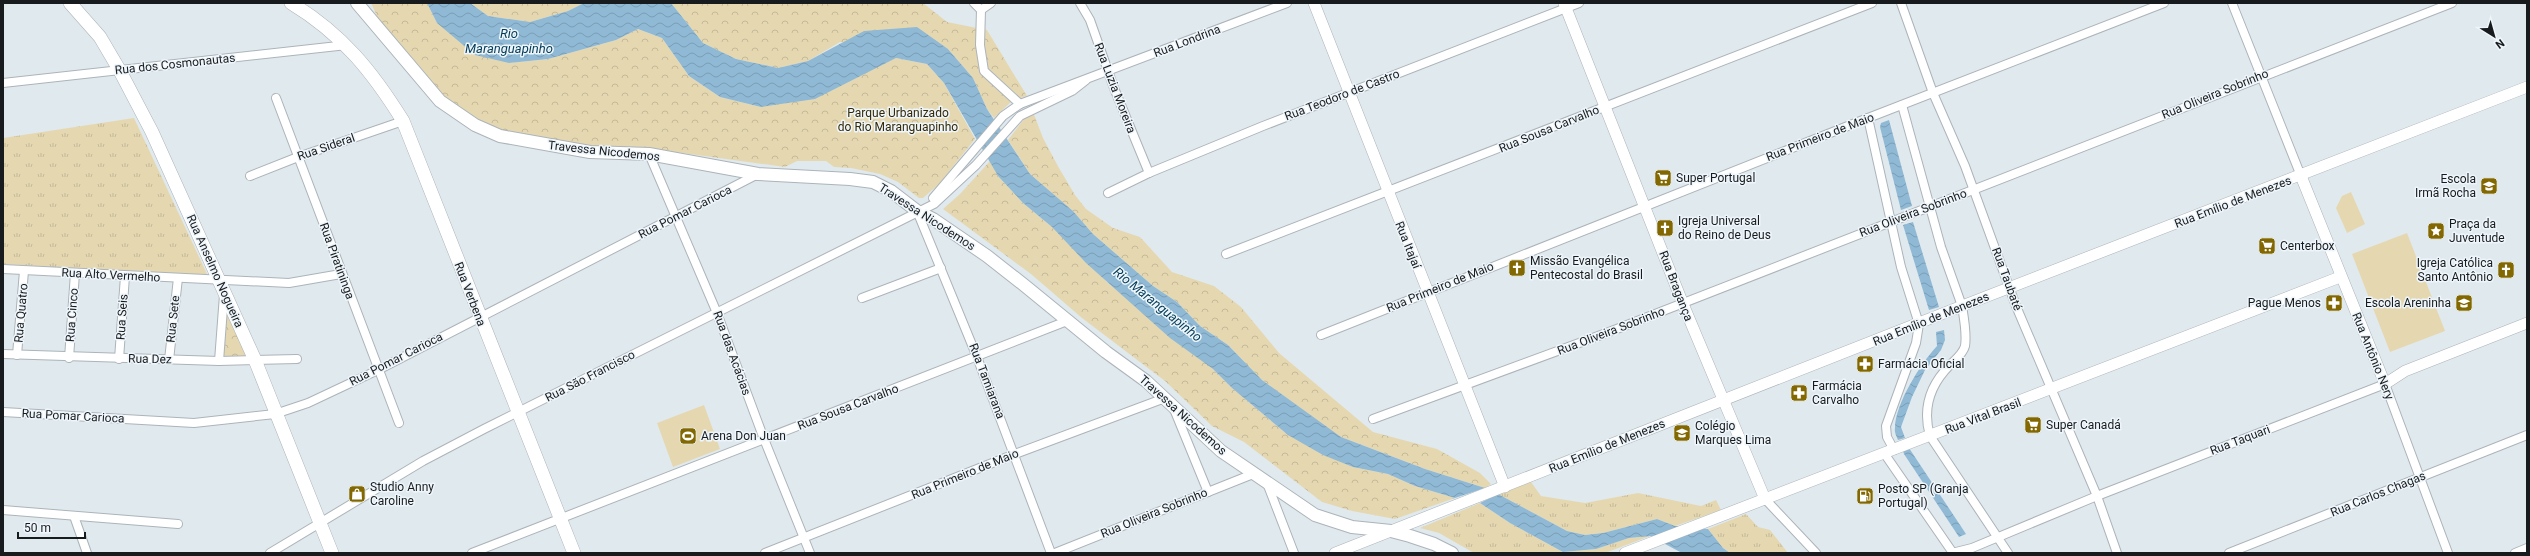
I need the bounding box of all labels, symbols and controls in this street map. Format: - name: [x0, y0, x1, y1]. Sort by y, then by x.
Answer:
- north arrow: [2474, 16, 2514, 56]
- street label: Rua Londrina: [1152, 22, 1222, 60]
- water label: Rio Maranguapinho: [465, 26, 553, 56]
- text: N: [2493, 36, 2507, 51]
- street label: Rua Luzia Moreira: [1091, 41, 1139, 135]
- street label: Rua dos Cosmonautas: [114, 51, 236, 77]
- street label: Rua Oliveira Sobrinho: [2160, 66, 2270, 122]
- street label: Rua Teodoro de Castro: [1283, 67, 1402, 123]
- street label: Rua Sousa Carvalho: [1497, 102, 1601, 156]
- park label: Parque Urbanizado do Rio Maranguapinho: [838, 106, 958, 134]
- street label: Rua Primeiro de Maio: [1764, 110, 1876, 164]
- street label: Rua Sideral: [295, 131, 357, 163]
- street label: Travessa Nicodemos: [547, 138, 661, 164]
- supermarket icon: Super Portugal: [1653, 168, 1673, 188]
- place label: Super Portugal: [1676, 171, 1755, 185]
- place label: Escola Irmã Rocha: [2415, 172, 2476, 200]
- street label: Rua Emílio de Menezes: [2173, 173, 2293, 231]
- school or university icon: Escola Irmã Rocha: [2479, 176, 2499, 196]
- street label: Travessa Nicodemos: [876, 181, 978, 253]
- street label: Rua Pomar Carioca: [636, 182, 734, 242]
- street label: Rua Oliveira Sobrinho: [1857, 186, 1969, 240]
- street label: Rua Anselmo Nogueira: [184, 212, 246, 330]
- place label: Igreja Universal do Reino de Deus: [1678, 214, 1771, 242]
- place label: Praça da Juventude: [2449, 217, 2505, 245]
- church icon: Igreja Universal do Reino de Deus: [1655, 218, 1675, 238]
- street label: Rua Itajaí: [1392, 219, 1424, 272]
- street label: Rua Piratininga: [317, 221, 357, 301]
- place icon: Praça da Juventude: [2426, 221, 2446, 241]
- supermarket icon: Centerbox: [2257, 236, 2277, 256]
- place label: Centerbox: [2280, 239, 2335, 253]
- street label: Rua Taubaté: [1989, 245, 2025, 313]
- street label: Rua Bragança: [1656, 249, 1696, 323]
- place label: Missão Evangélica Pentecostal do Brasil: [1530, 254, 1643, 282]
- place label: Igreja Católica Santo Antônio: [2417, 256, 2493, 284]
- church icon: Missão Evangélica Pentecostal do Brasil: [1507, 258, 1527, 278]
- street label: Rua Primeiro de Maio: [1384, 259, 1496, 315]
- street label: Rua Verbena: [451, 260, 489, 328]
- church icon: Igreja Católica Santo Antônio: [2496, 260, 2516, 280]
- water label: Rio Maranguapinho: [1111, 264, 1205, 345]
- street label: Rua Alto Vermelho: [61, 265, 161, 285]
- street label: Rua Quatro: [11, 283, 31, 343]
- street label: Rua Cinco: [63, 287, 81, 342]
- street label: Rua Emílio de Menezes: [1871, 289, 1991, 349]
- pharmacy icon: Pague Menos: [2324, 293, 2344, 313]
- school or university icon: Escola Areninha: [2454, 293, 2474, 313]
- street label: Rua Seis: [113, 294, 131, 340]
- street label: Rua Sete: [164, 295, 182, 343]
- place label: Pague Menos: [2248, 296, 2321, 310]
- place label: Escola Areninha: [2365, 296, 2451, 310]
- street label: Rua Oliveira Sobrinho: [1555, 304, 1667, 358]
- street label: Rua das Acácias: [710, 309, 754, 397]
- street label: Rua Antônio Nery: [2349, 310, 2397, 402]
- street label: Rua Pomar Carioca: [347, 329, 445, 389]
- street label: Rua Tamiarana: [966, 341, 1008, 421]
- street label: Rua São Francisco: [543, 347, 637, 405]
- street label: Rua Dez: [128, 352, 172, 366]
- pharmacy icon: Farmácia Oficial: [1855, 354, 1875, 374]
- place label: Farmácia Oficial: [1878, 357, 1964, 371]
- street label: Travessa Nicodemos: [1137, 372, 1229, 458]
- place label: Farmácia Carvalho: [1812, 379, 1862, 407]
- street label: Rua Sousa Carvalho: [796, 381, 901, 433]
- pharmacy icon: Farmácia Carvalho: [1789, 383, 1809, 403]
- street label: Rua Vital Brasil: [1943, 395, 2023, 437]
- street label: Rua Pomar Carioca: [21, 406, 125, 426]
- supermarket icon: Super Canadá: [2023, 415, 2043, 435]
- street label: Rua Emílio de Menezes: [1547, 416, 1667, 476]
- place label: Super Canadá: [2046, 418, 2121, 432]
- place label: Colégio Marques Lima: [1695, 419, 1771, 447]
- street label: Rua Taquari: [2208, 422, 2272, 458]
- school or university icon: Colégio Marques Lima: [1672, 423, 1692, 443]
- sports icon: Arena Don Juan: [678, 426, 698, 446]
- place label: Arena Don Juan: [701, 429, 786, 443]
- street label: Rua Primeiro de Maio: [909, 446, 1021, 502]
- street label: Rua Carlos Chagas: [2328, 469, 2428, 519]
- place label: Studio Anny Caroline: [370, 480, 434, 508]
- place label: Posto SP (Granja Portugal): [1878, 482, 1969, 510]
- shop icon: Studio Anny Caroline: [347, 484, 367, 504]
- street label: Rua Oliveira Sobrinho: [1099, 485, 1209, 541]
- fuel station icon: Posto SP (Granja Portugal): [1855, 486, 1875, 506]
- scale bar: [18, 514, 85, 540]
- text: 50 m: [24, 521, 51, 535]

